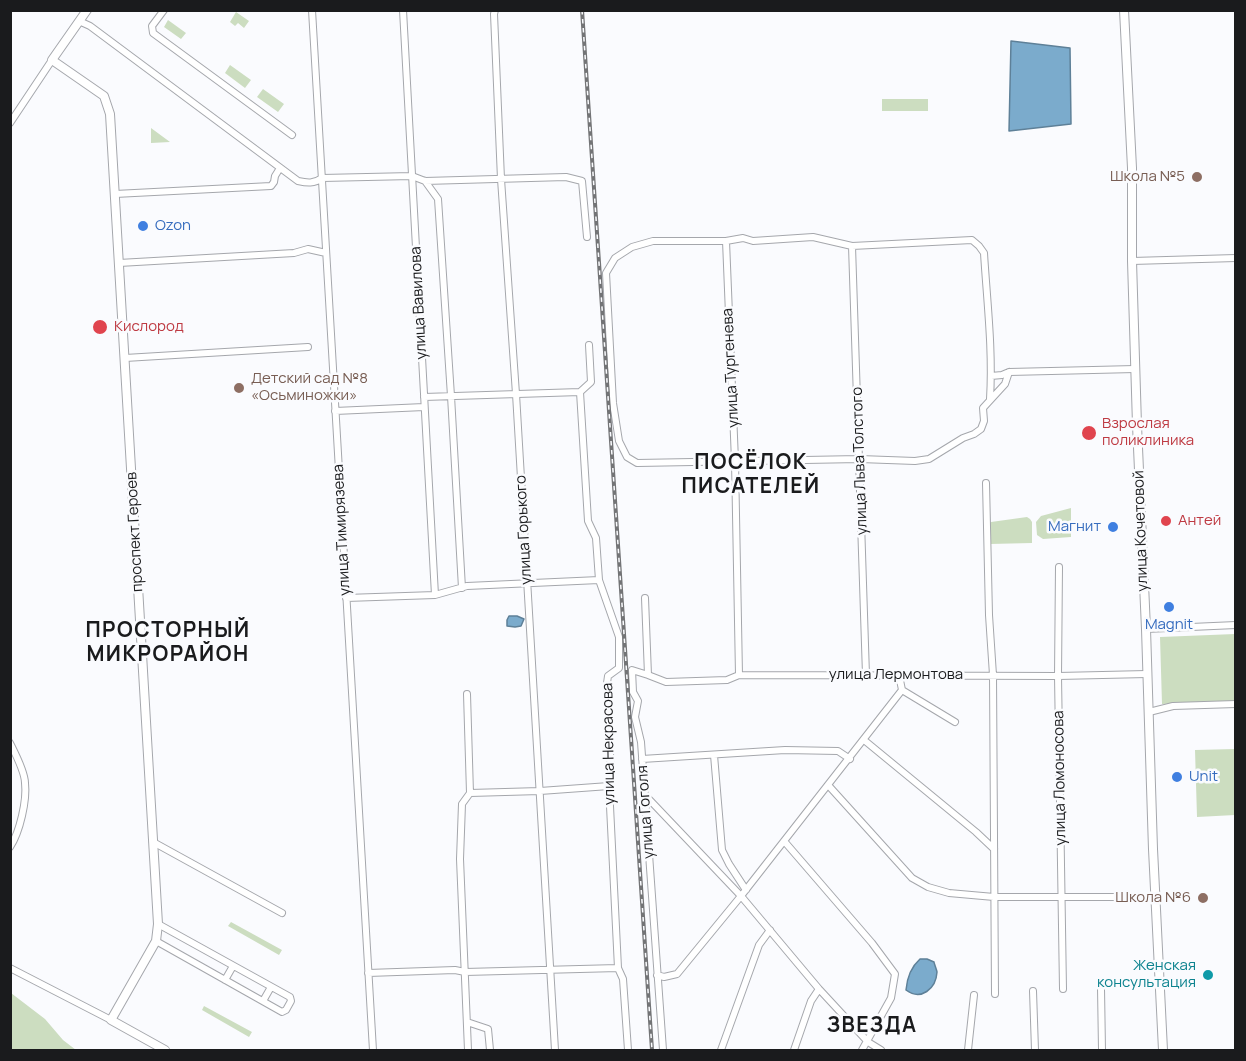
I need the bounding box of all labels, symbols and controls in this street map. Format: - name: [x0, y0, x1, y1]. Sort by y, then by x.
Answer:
- place label: Школа №5: [1110, 168, 1185, 186]
- marker: Школа №5: [1190, 170, 1204, 184]
- place label: Ozon: [155, 217, 191, 235]
- marker: Ozon: [136, 219, 150, 233]
- street label: улица Вавилова: [407, 246, 431, 360]
- street label: улица Тургенева: [719, 308, 743, 428]
- marker: Кислород: [91, 318, 109, 336]
- place label: Кислород: [114, 318, 184, 336]
- place label: Детский сад №8 «Осьминожки»: [251, 370, 368, 405]
- marker: Детский сад №8 «Осьминожки»: [232, 381, 246, 395]
- street label: улица Льва Толстого: [848, 387, 872, 535]
- place label: Взрослая поликлиника: [1102, 415, 1194, 450]
- marker: Взрослая поликлиника: [1080, 424, 1098, 442]
- district label: ПОСЁЛОК ПИСАТЕЛЕЙ: [681, 450, 821, 500]
- street label: улица Тимирязева: [330, 464, 354, 596]
- street label: улица Кочетовой: [1130, 470, 1152, 592]
- street label: проспект Героев: [123, 472, 147, 592]
- street label: улица Горького: [512, 475, 536, 585]
- place label: Антей: [1178, 512, 1221, 530]
- marker: Антей: [1159, 514, 1173, 528]
- place label: Магнит: [1048, 518, 1101, 536]
- marker: Магнит: [1106, 520, 1120, 534]
- marker: Magnit: [1162, 600, 1176, 614]
- place label: Magnit: [1145, 616, 1193, 634]
- district label: ПРОСТОРНЫЙ МИКРОРАЙОН: [85, 618, 251, 668]
- street label: улица Лермонтова: [829, 666, 963, 684]
- street label: улица Некрасова: [599, 683, 619, 805]
- street label: улица Ломоносова: [1050, 710, 1070, 846]
- street label: улица Гоголя: [634, 765, 658, 859]
- place label: Unit: [1189, 768, 1218, 786]
- marker: Unit: [1170, 770, 1184, 784]
- place label: Школа №6: [1115, 889, 1191, 907]
- marker: Школа №6: [1196, 891, 1210, 905]
- place label: Женская консультация: [1097, 957, 1196, 992]
- marker: Женская консультация: [1201, 968, 1215, 982]
- district label: ЗВЕЗДА: [826, 1013, 918, 1039]

